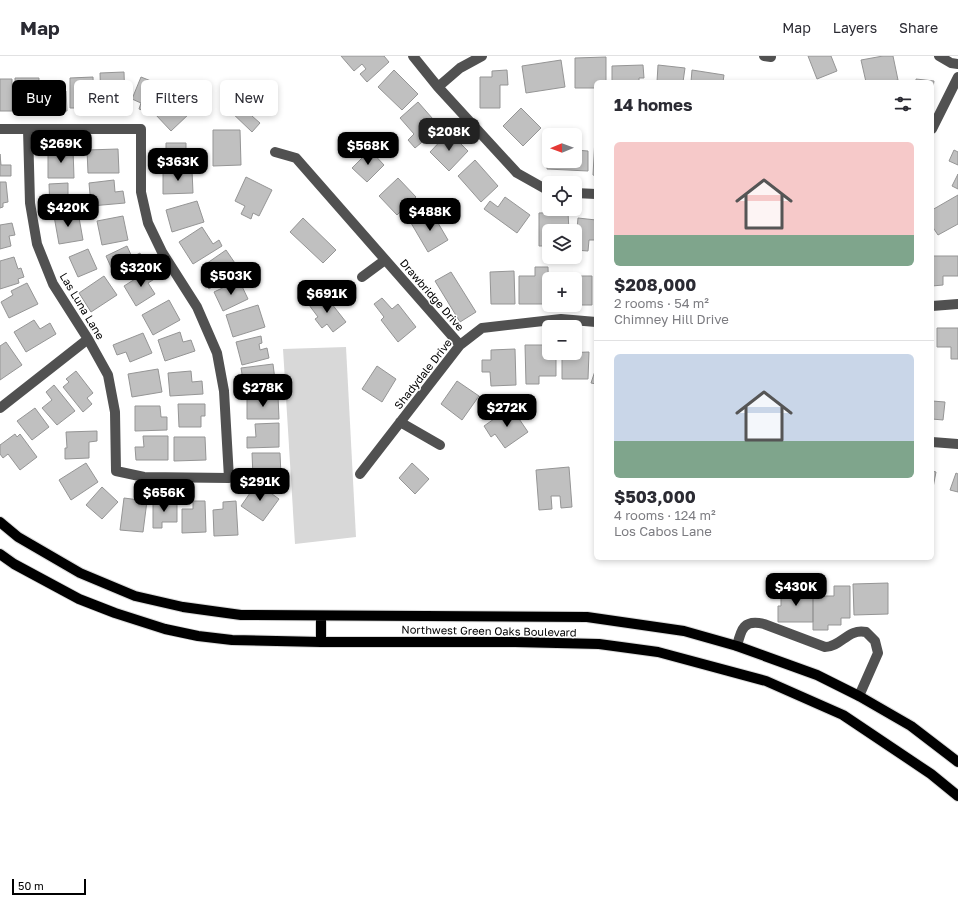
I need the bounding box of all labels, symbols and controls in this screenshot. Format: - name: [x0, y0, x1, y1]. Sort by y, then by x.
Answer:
- text: Map: [20, 16, 60, 39]
- text: Map: [782, 19, 811, 36]
- text: Layers: [833, 19, 877, 36]
- text: Share: [899, 19, 938, 36]
- chip: Buy: [12, 80, 66, 116]
- chip: Rent: [74, 80, 133, 116]
- chip: Filters: [141, 80, 212, 116]
- chip: New: [220, 80, 278, 116]
- icon: filters: [892, 93, 914, 115]
- text: 14 homes: [614, 94, 693, 115]
- pin: $208K: [421, 118, 477, 152]
- text: $208K: [428, 123, 470, 139]
- north arrow: [542, 128, 582, 168]
- map controls: [542, 128, 582, 360]
- pin: $269K: [33, 130, 89, 164]
- pin: $568K: [340, 132, 396, 166]
- text: $269K: [40, 135, 82, 151]
- text: $568K: [347, 137, 389, 153]
- pin: $363K: [150, 148, 206, 182]
- text: $363K: [157, 153, 199, 169]
- icon: home: [728, 168, 800, 240]
- button: locate: [542, 176, 582, 216]
- pin: $420K: [40, 194, 96, 228]
- pin: $488K: [402, 198, 458, 232]
- text: $420K: [47, 199, 89, 215]
- text: $488K: [409, 203, 451, 219]
- button: layers: [542, 224, 582, 264]
- pin: $320K: [113, 254, 169, 288]
- street label: Drawbridge Drive: [398, 256, 467, 333]
- text: $320K: [120, 259, 162, 275]
- pin: $503K: [203, 262, 259, 296]
- text: $503K: [210, 267, 252, 283]
- street label: Las Luna Lane: [57, 270, 107, 341]
- button: +: [542, 272, 582, 312]
- text: $208,000: [614, 274, 696, 295]
- pin: $691K: [299, 280, 355, 314]
- text: $691K: [306, 285, 348, 301]
- text: 2 rooms · 54 m²: [614, 295, 709, 311]
- text: Chimney Hill Drive: [614, 311, 729, 327]
- button: −: [542, 320, 582, 360]
- street label: Shadydale Drive: [391, 336, 454, 411]
- pin: $278K: [235, 374, 291, 408]
- text: $278K: [242, 379, 284, 395]
- icon: home: [728, 380, 800, 452]
- pin: $272K: [479, 394, 535, 428]
- text: $272K: [486, 399, 528, 415]
- pin: $291K: [232, 468, 288, 502]
- text: $291K: [239, 473, 281, 489]
- pin: $656K: [136, 479, 192, 513]
- text: $656K: [143, 484, 185, 500]
- text: $503,000: [614, 486, 696, 507]
- text: 4 rooms · 124 m²: [614, 507, 716, 523]
- text: Los Cabos Lane: [614, 523, 712, 539]
- pin: $430K: [768, 573, 824, 607]
- text: $430K: [775, 578, 817, 594]
- street label: Northwest Green Oaks Boulevard: [401, 622, 577, 639]
- scale bar: [12, 877, 86, 896]
- text: 50 m: [18, 879, 44, 892]

